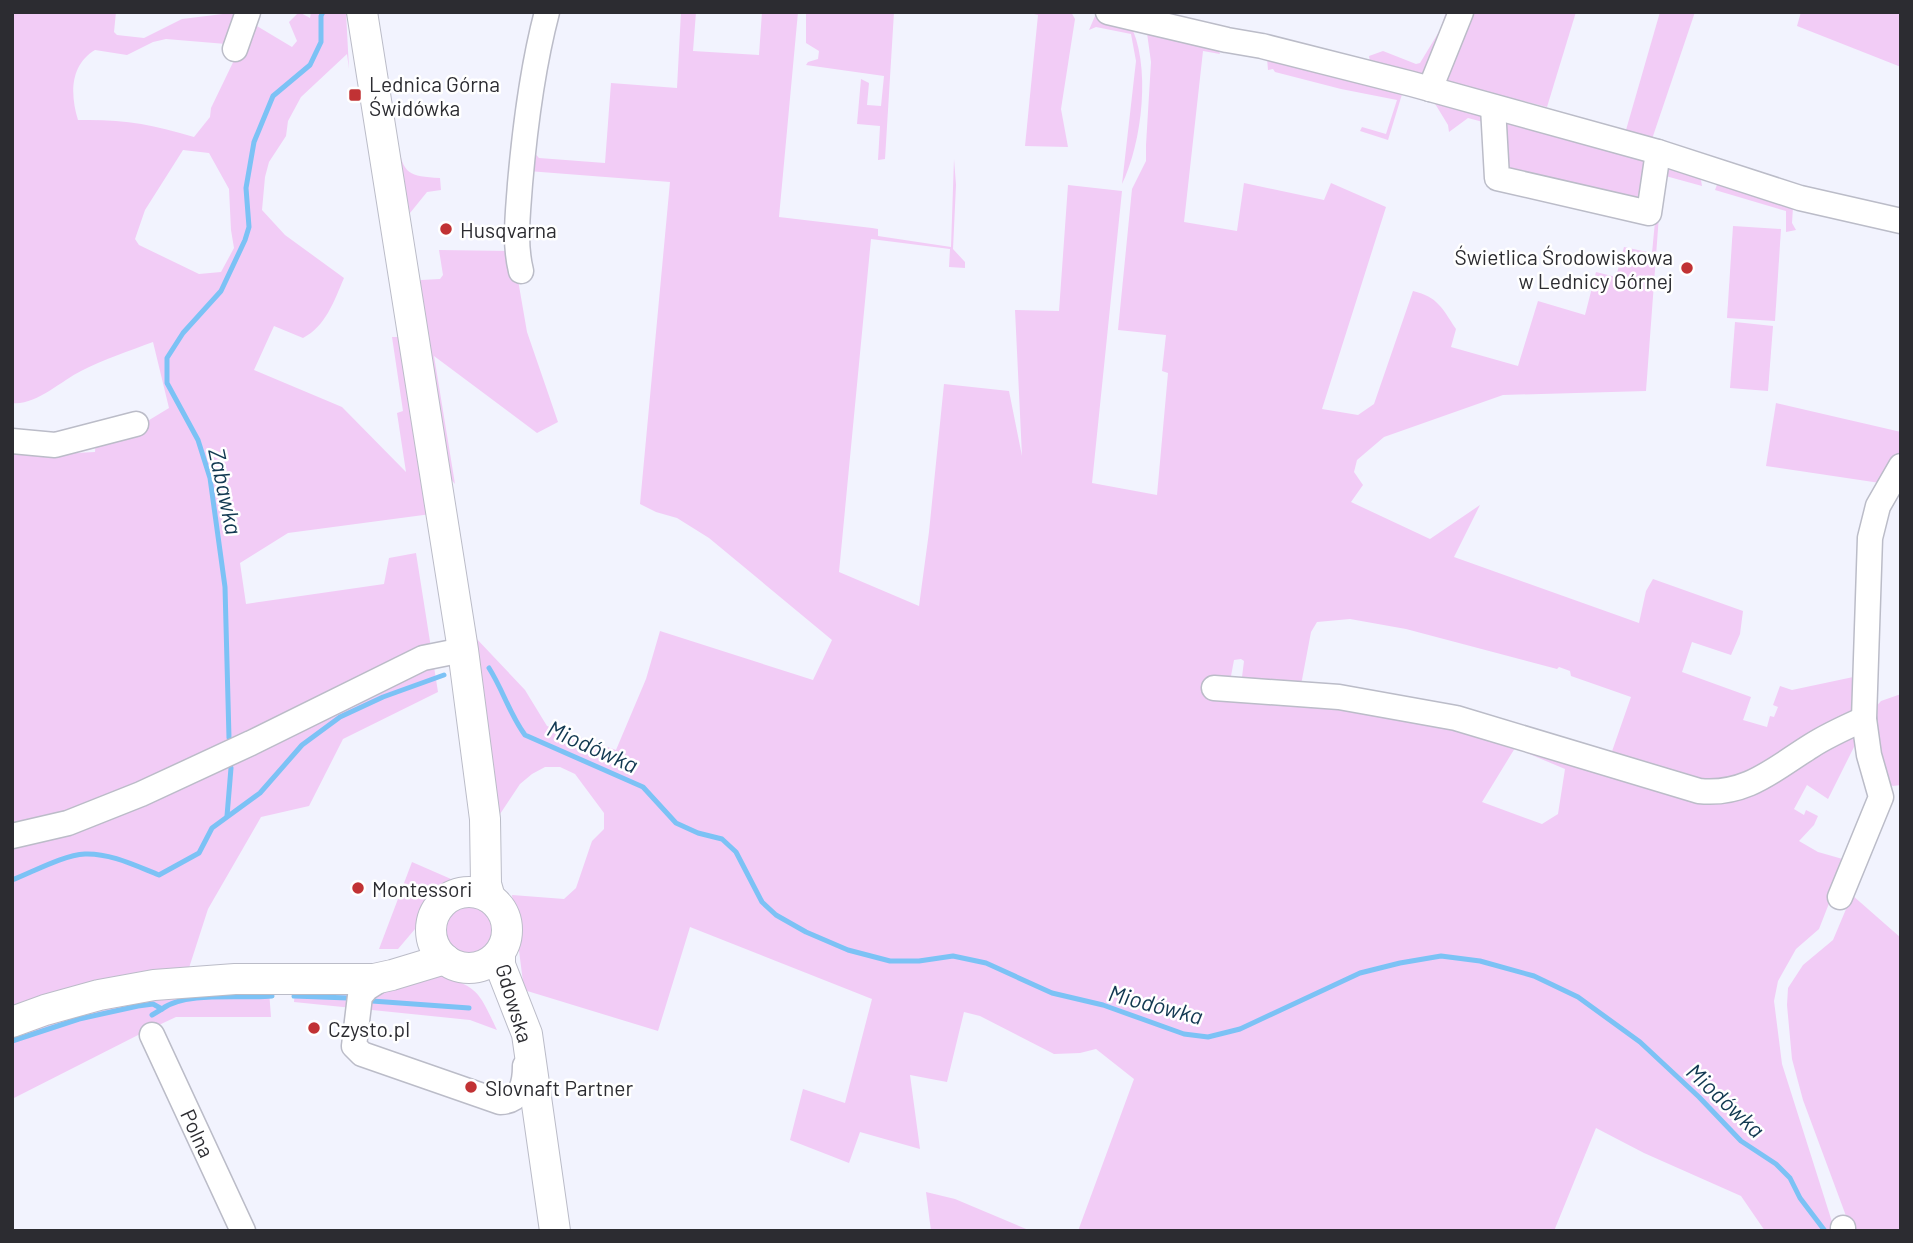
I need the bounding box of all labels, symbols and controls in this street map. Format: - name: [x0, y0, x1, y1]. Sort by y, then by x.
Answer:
- place label: Lednica Górna Świdówka: [369, 71, 500, 120]
- marker: Lednica Górna Świdówka: [347, 87, 363, 103]
- place label: Husqvarna: [460, 217, 557, 242]
- marker: Husqvarna: [438, 221, 454, 237]
- place label: Świetlica Środowiskowa w Lednicy Górnej: [1454, 244, 1673, 293]
- marker: Świetlica Środowiskowa w Lednicy Górnej: [1679, 260, 1695, 276]
- water label: Zabawka: [203, 445, 249, 537]
- water label: Miodówka: [543, 714, 643, 778]
- place label: Montessori: [372, 876, 472, 901]
- marker: Montessori: [350, 880, 366, 896]
- street label: Gdowska: [491, 961, 539, 1045]
- water label: Miodówka: [1106, 978, 1206, 1030]
- place label: Czysto.pl: [328, 1016, 410, 1041]
- marker: Czysto.pl: [306, 1020, 322, 1036]
- water label: Miodówka: [1681, 1057, 1771, 1143]
- place label: Slovnaft Partner: [485, 1075, 633, 1100]
- marker: Slovnaft Partner: [463, 1079, 479, 1095]
- street label: Polna: [176, 1105, 220, 1161]

